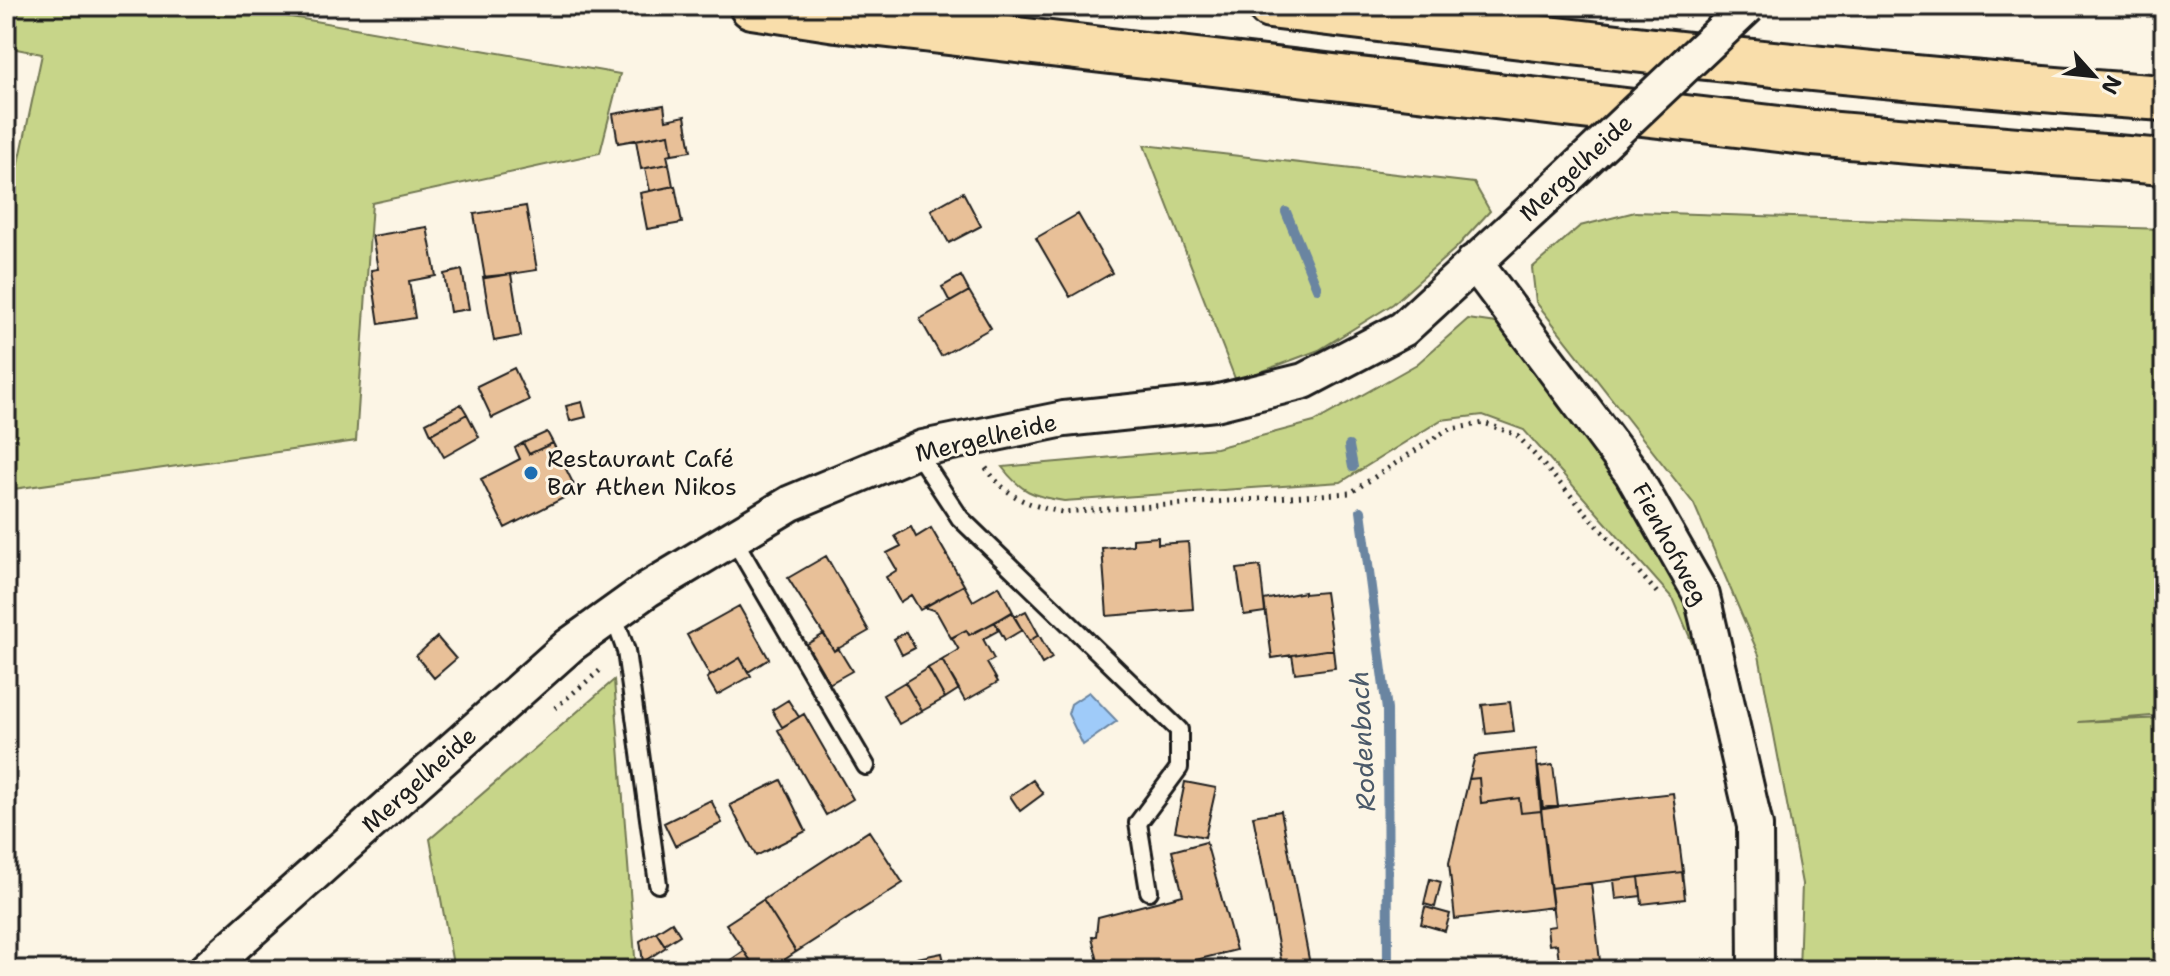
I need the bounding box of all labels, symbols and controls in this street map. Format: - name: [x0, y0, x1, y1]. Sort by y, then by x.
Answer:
- north arrow: [2054, 36, 2134, 116]
- text: N: [2094, 71, 2128, 99]
- street label: Mergelheide: [1512, 107, 1640, 229]
- street label: Mergelheide: [912, 406, 1060, 470]
- place label: Restaurant Café Bar Athen Nikos: [547, 443, 737, 503]
- marker: Restaurant Café Bar Athen Nikos: [522, 464, 540, 482]
- street label: Fienhofweg: [1624, 477, 1716, 611]
- water label: Rodenbach: [1341, 670, 1383, 812]
- street label: Mergelheide: [355, 720, 483, 840]

